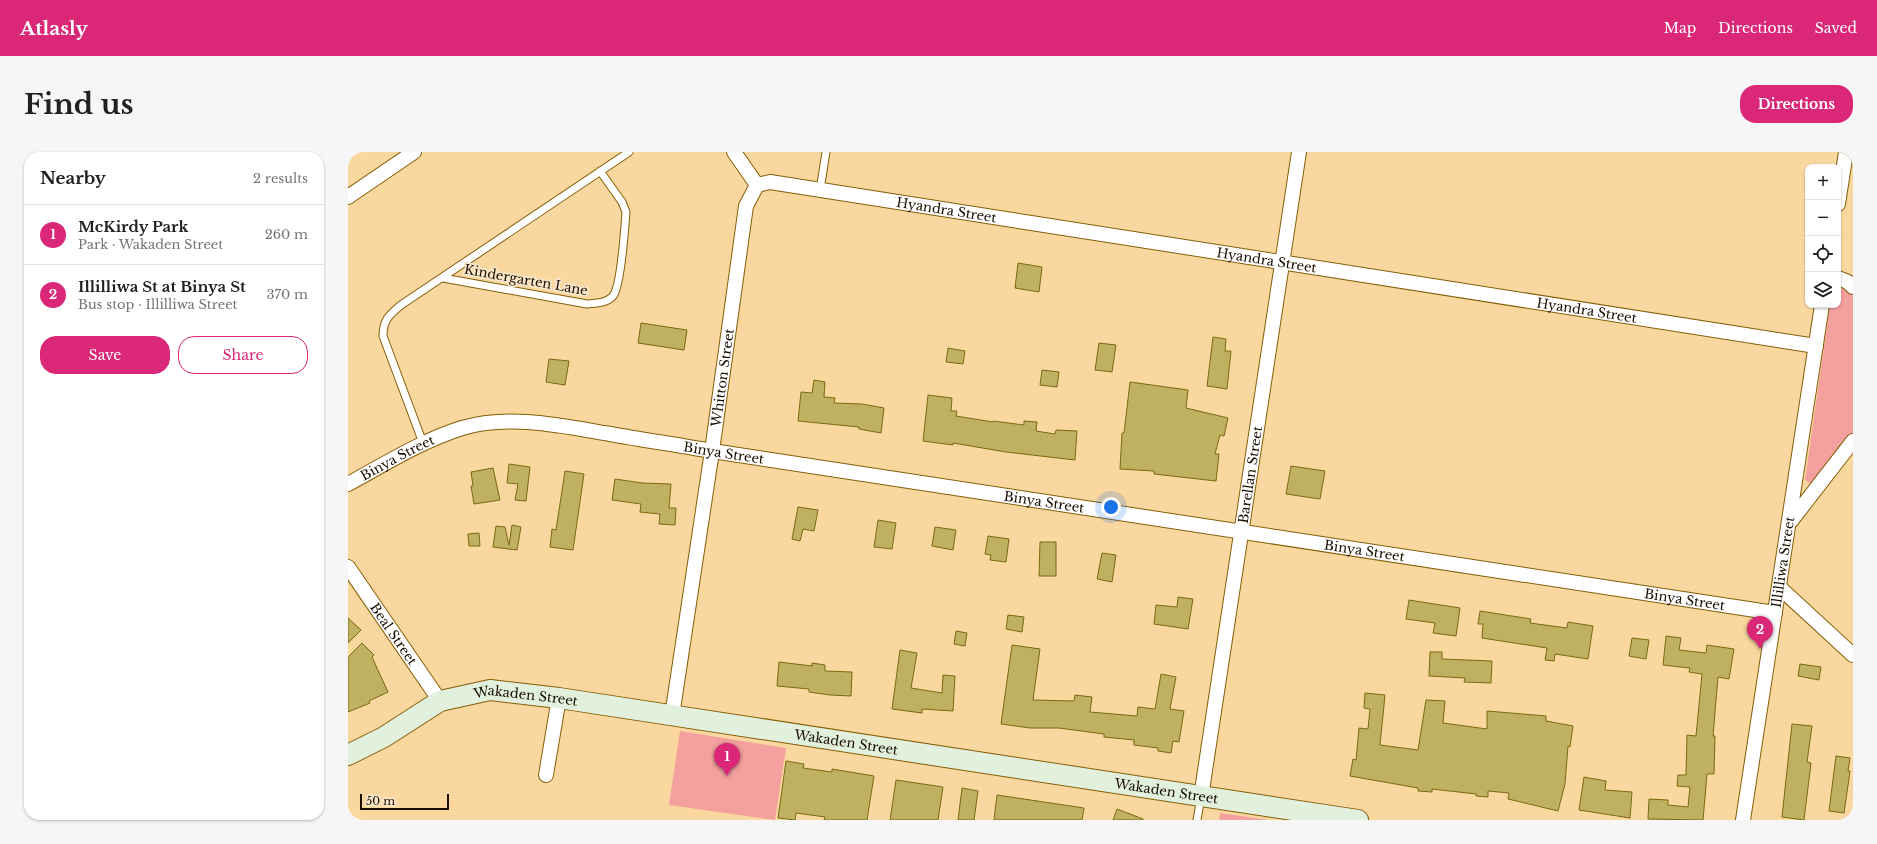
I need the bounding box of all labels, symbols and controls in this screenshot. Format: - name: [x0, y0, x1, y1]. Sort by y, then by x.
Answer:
- text: Atlasly: [20, 17, 88, 40]
- text: Map: [1664, 19, 1696, 37]
- text: Directions: [1718, 19, 1793, 37]
- text: Saved: [1815, 19, 1857, 37]
- button: Directions: [1740, 85, 1853, 123]
- text: Find us: [24, 87, 134, 122]
- map controls: [1805, 164, 1841, 308]
- button: +: [1805, 164, 1841, 200]
- text: Nearby: [40, 168, 106, 189]
- text: 2 results: [253, 170, 308, 187]
- street label: Hyandra Street: [895, 193, 998, 226]
- button: −: [1805, 200, 1841, 236]
- text: McKirdy Park: [78, 217, 189, 236]
- text: 1: [50, 226, 56, 243]
- text: 260 m: [265, 226, 308, 243]
- text: Park · Wakaden Street: [78, 236, 223, 253]
- button: locate: [1805, 236, 1841, 272]
- street label: Hyandra Street: [1215, 244, 1318, 276]
- street label: Kindergarten Lane: [463, 261, 589, 299]
- button: layers: [1805, 272, 1841, 308]
- text: Illilliwa St at Binya St: [78, 277, 246, 296]
- text: 2: [49, 286, 57, 303]
- text: 370 m: [267, 286, 308, 303]
- street label: Hyandra Street: [1536, 294, 1638, 326]
- text: Bus stop · Illilliwa Street: [78, 296, 238, 313]
- street label: Whitton Street: [707, 327, 737, 429]
- button: Save: [40, 336, 170, 374]
- button: Share: [178, 336, 308, 374]
- street label: Barellan Street: [1234, 425, 1266, 525]
- street label: Binya Street: [357, 431, 437, 484]
- street label: Binya Street: [682, 438, 765, 467]
- street label: Binya Street: [1003, 487, 1086, 516]
- your location: [1101, 497, 1121, 517]
- street label: Illilliwa Street: [1767, 515, 1798, 609]
- street label: Binya Street: [1323, 536, 1406, 565]
- street label: Binya Street: [1643, 585, 1726, 614]
- street label: Beal Street: [367, 599, 421, 668]
- pin: 2: [1747, 616, 1773, 649]
- street label: Wakaden Street: [471, 681, 579, 709]
- street label: Wakaden Street: [792, 725, 899, 758]
- pin: 1: [714, 743, 740, 776]
- street label: Wakaden Street: [1112, 774, 1220, 807]
- scale bar: [360, 792, 449, 811]
- text: 50 m: [366, 794, 395, 808]

